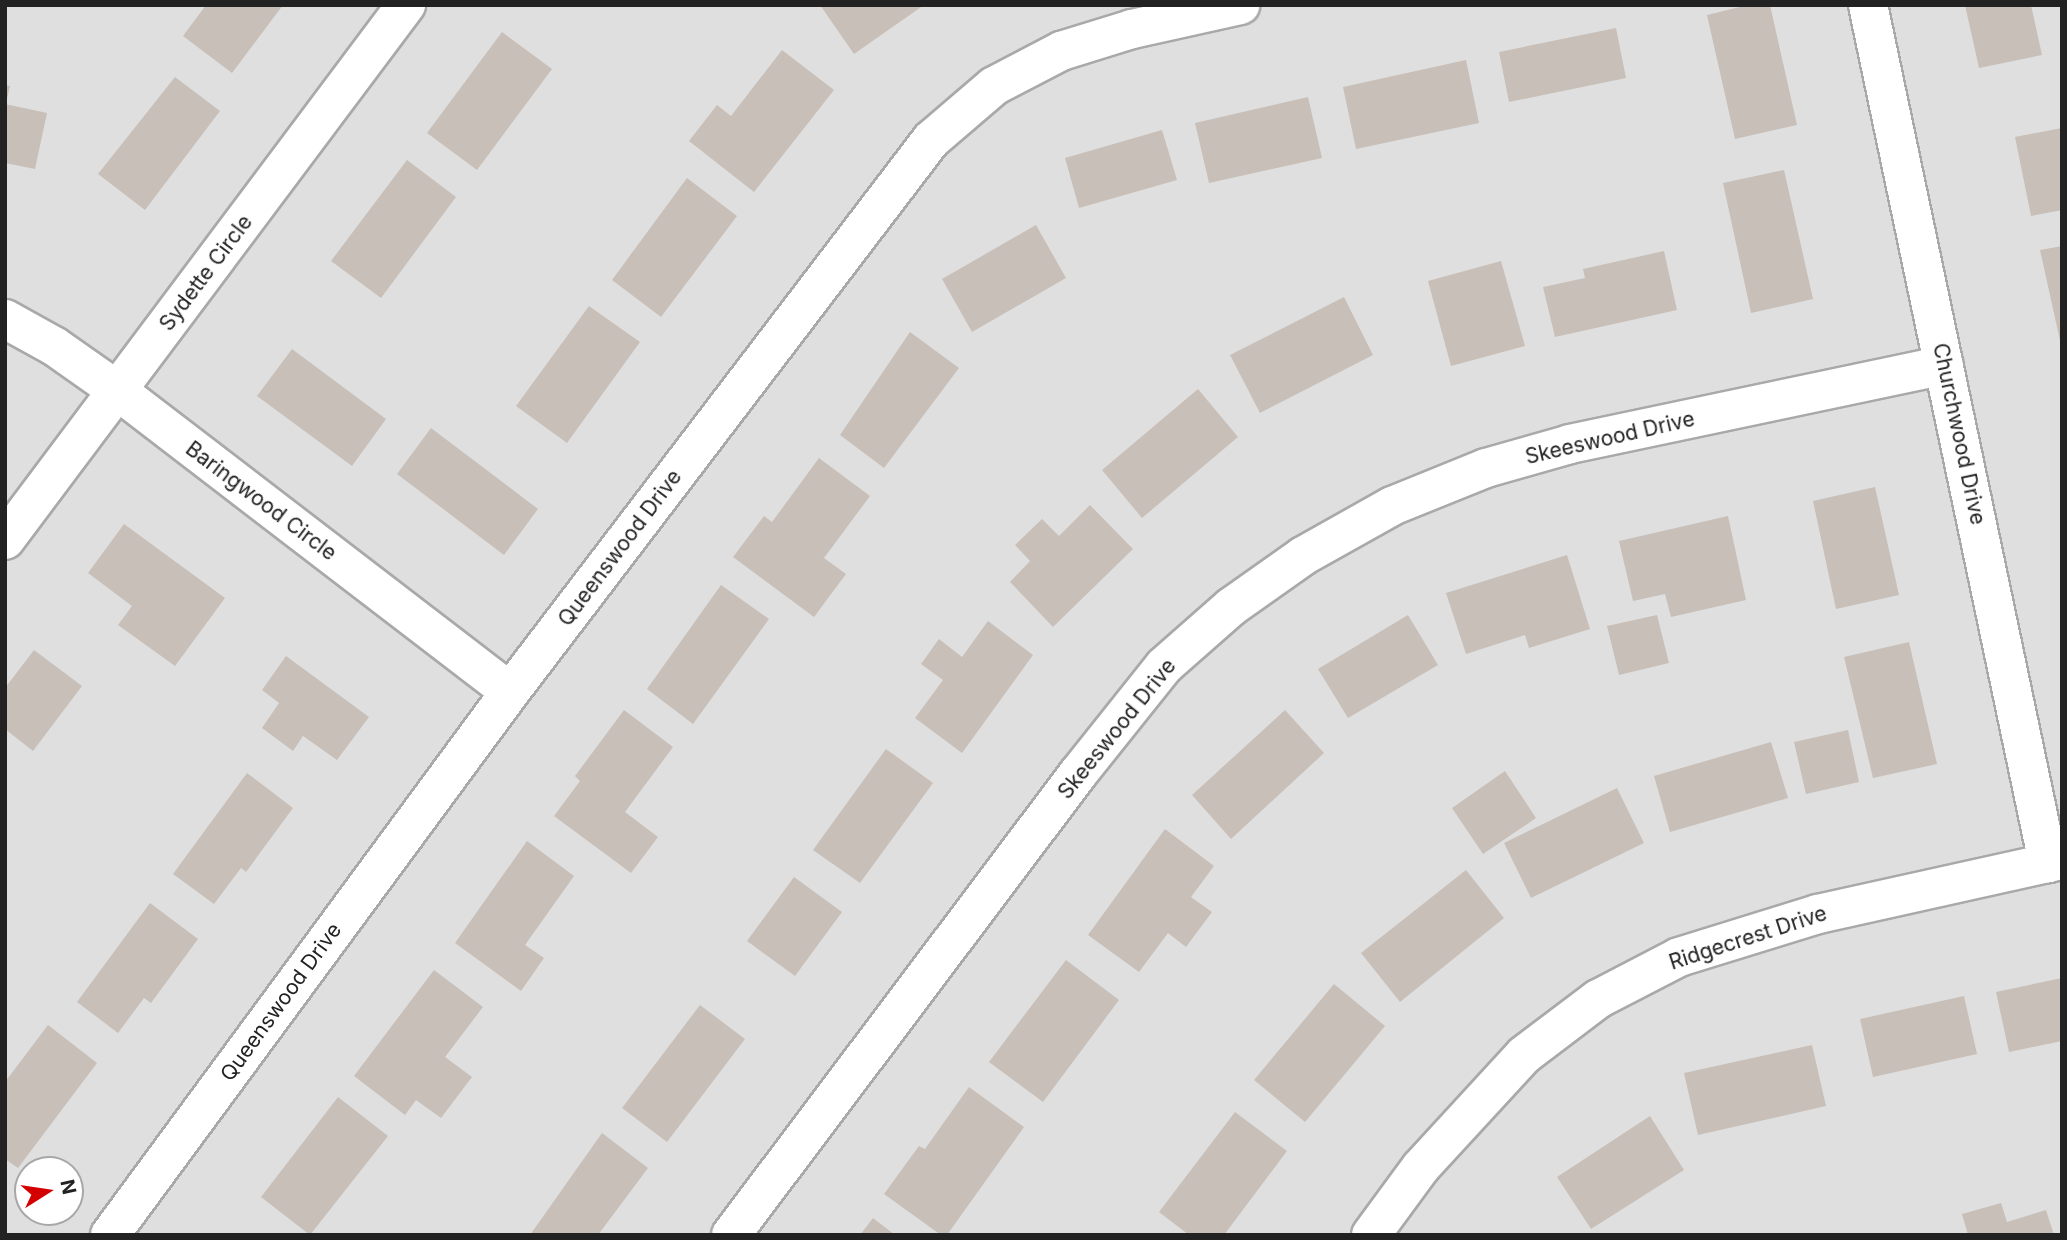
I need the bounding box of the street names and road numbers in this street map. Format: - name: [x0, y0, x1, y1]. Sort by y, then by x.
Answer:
- street label: Sydette Circle: [154, 210, 258, 336]
- street label: Churchwood Drive: [1927, 341, 1991, 527]
- street label: Skeeswood Drive: [1523, 406, 1697, 470]
- street label: Baringwood Circle: [181, 436, 341, 566]
- street label: Queenswood Drive: [553, 465, 687, 631]
- street label: Skeeswood Drive: [1053, 654, 1181, 804]
- street label: Ridgecrest Drive: [1666, 901, 1830, 975]
- street label: Queenswood Drive: [215, 918, 347, 1086]

